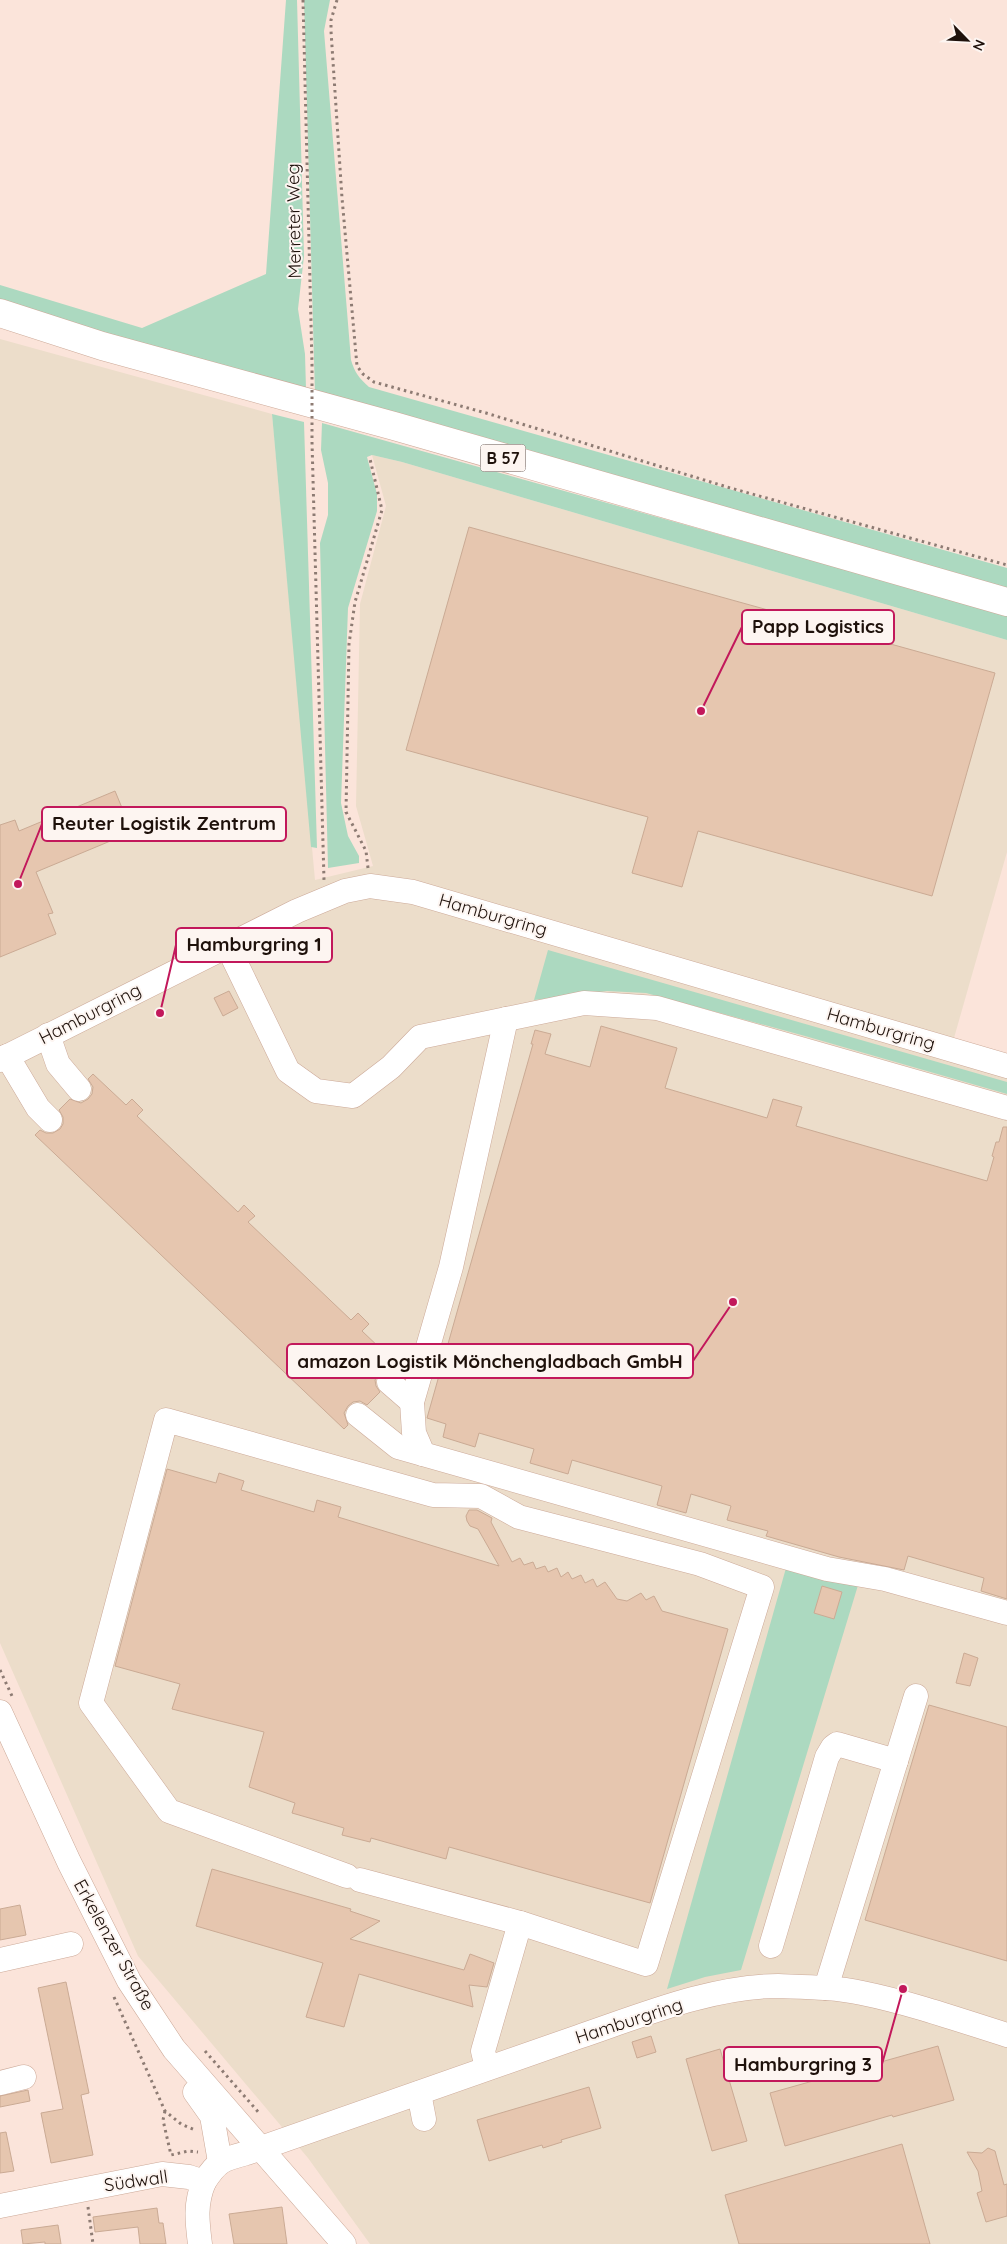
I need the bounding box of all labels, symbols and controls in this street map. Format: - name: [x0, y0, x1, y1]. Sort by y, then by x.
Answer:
- north arrow: [942, 15, 992, 65]
- text: N: [969, 37, 989, 54]
- street label: Merreter Weg: [281, 163, 306, 279]
- road number: B 57: [480, 444, 526, 472]
- callout: Papp Logistics: [742, 610, 894, 644]
- text: Papp Logistics: [752, 614, 884, 638]
- callout: Reuter Logistik Zentrum: [42, 807, 286, 841]
- text: Reuter Logistik Zentrum: [52, 811, 276, 835]
- street label: Hamburgring: [436, 888, 550, 941]
- callout: Hamburgring 1: [176, 928, 332, 962]
- text: Hamburgring 1: [186, 932, 322, 956]
- street label: Hamburgring: [35, 978, 145, 1049]
- street label: Hamburgring: [824, 1002, 938, 1055]
- callout: amazon Logistik Mönchengladbach GmbH: [287, 1344, 693, 1378]
- text: amazon Logistik Mönchengladbach GmbH: [297, 1349, 683, 1373]
- street label: Erkelenzer Straße: [69, 1875, 160, 2014]
- street label: Hamburgring: [572, 1992, 686, 2049]
- callout: Hamburgring 3: [724, 2047, 882, 2081]
- text: Hamburgring 3: [734, 2052, 872, 2076]
- street label: Südwall: [103, 2165, 169, 2196]

